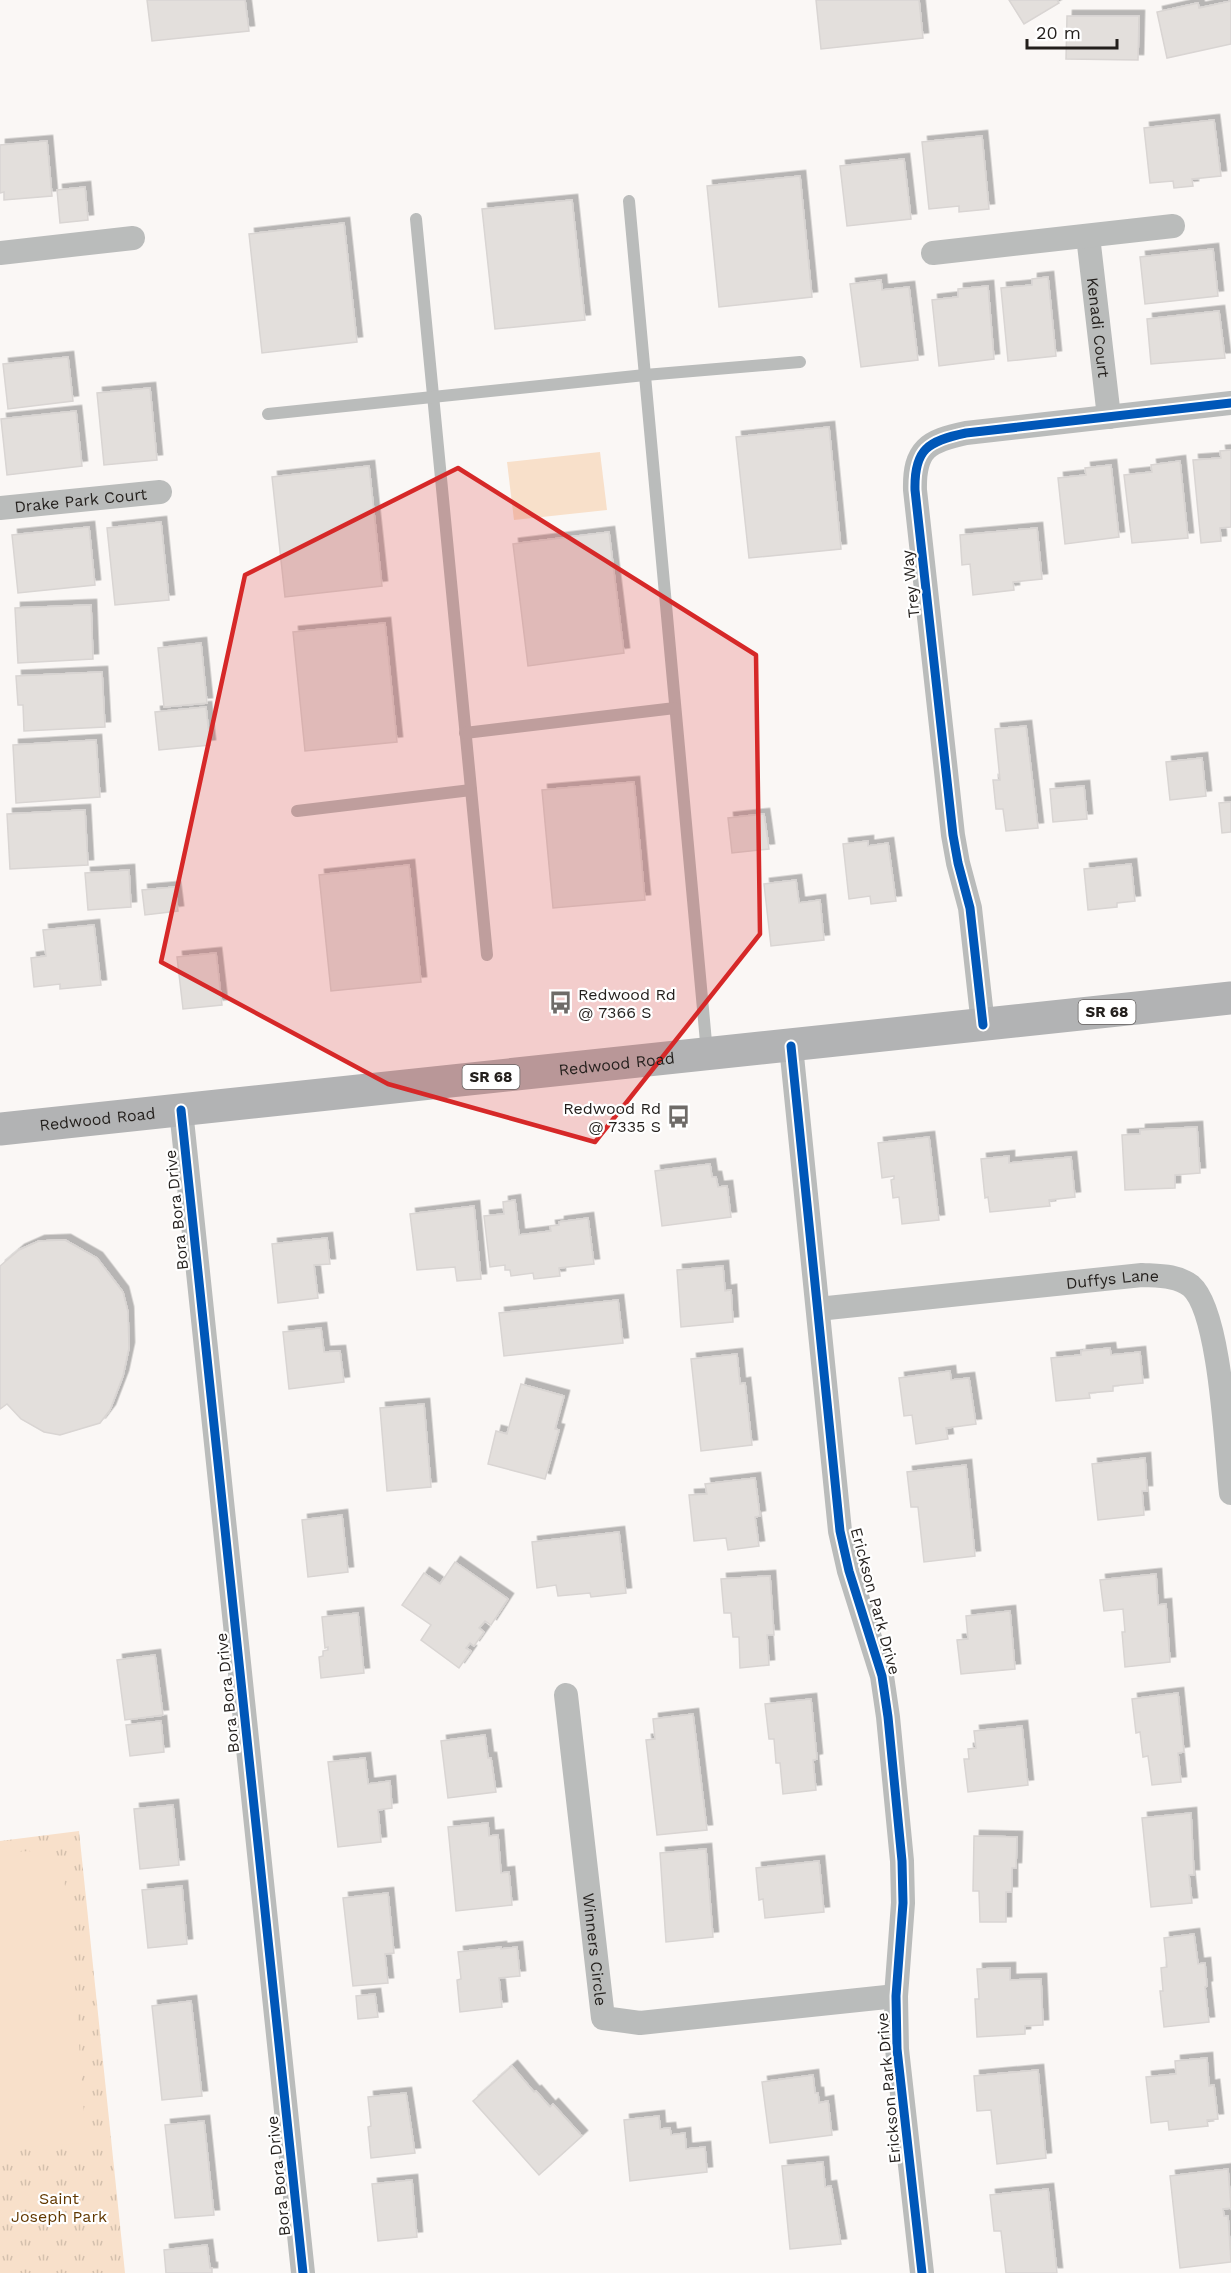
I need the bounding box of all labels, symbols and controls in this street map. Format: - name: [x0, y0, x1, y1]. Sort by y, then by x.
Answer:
- scale bar: [1027, 12, 1117, 50]
- text: 20 m: [1036, 22, 1081, 43]
- street label: Kenadi Court: [1083, 276, 1113, 379]
- street label: Drake Park Court: [13, 484, 148, 517]
- street label: Trey Way: [897, 548, 924, 619]
- place label: Redwood Rd @ 7366 S: [578, 985, 676, 1022]
- bus stop icon: Redwood Rd @ 7366 S: [547, 990, 573, 1016]
- road number: SR 68: [1078, 1000, 1136, 1024]
- street label: Redwood Road: [558, 1048, 676, 1080]
- road number: SR 68: [462, 1065, 520, 1089]
- place label: Redwood Rd @ 7335 S: [563, 1099, 661, 1136]
- street label: Redwood Road: [39, 1104, 156, 1135]
- bus stop icon: Redwood Rd @ 7335 S: [666, 1104, 692, 1130]
- street label: Bora Bora Drive: [161, 1149, 192, 1271]
- street label: Duffys Lane: [1065, 1266, 1160, 1293]
- street label: Erickson Park Drive: [847, 1525, 904, 1677]
- street label: Bora Bora Drive: [212, 1632, 243, 1754]
- street label: Winners Circle: [579, 1892, 611, 2007]
- street label: Erickson Park Drive: [872, 2012, 905, 2164]
- street label: Bora Bora Drive: [263, 2115, 294, 2237]
- park label: Saint Joseph Park: [11, 2189, 107, 2226]

